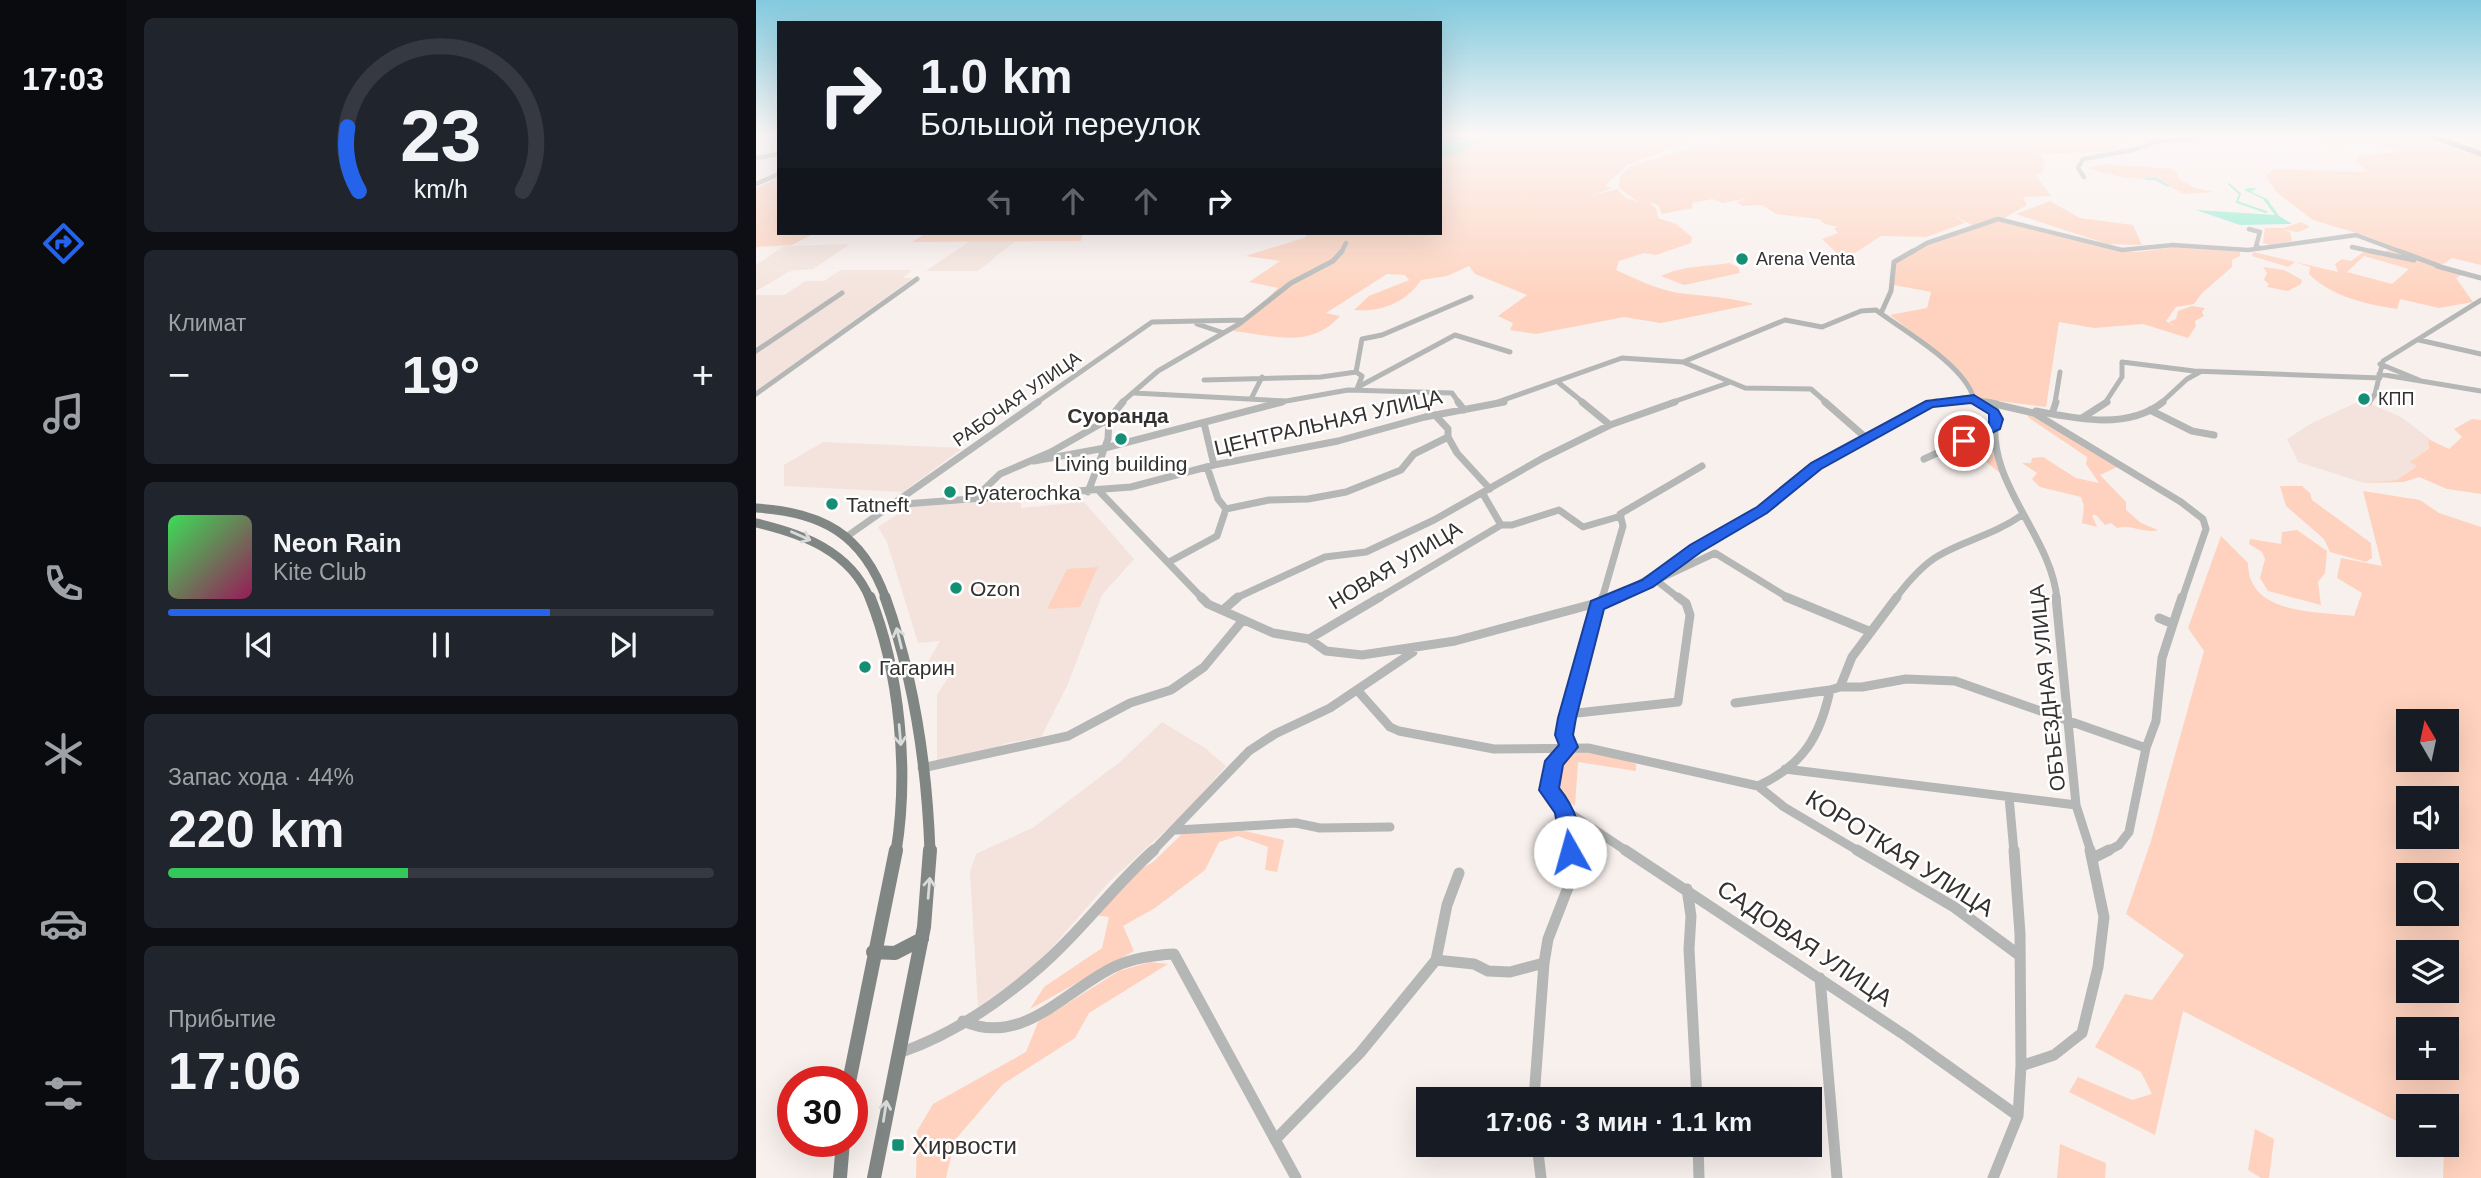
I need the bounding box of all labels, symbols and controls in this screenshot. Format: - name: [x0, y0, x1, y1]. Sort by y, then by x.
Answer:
- icon: right: [805, 49, 896, 140]
- text: 1.0 km: [920, 49, 1073, 103]
- text: 17:03: [22, 61, 104, 97]
- text: 23: [401, 95, 481, 176]
- text: Большой переулок: [920, 106, 1200, 142]
- text: km/h: [414, 175, 468, 203]
- icon: left: [981, 182, 1019, 220]
- icon: ahead: [1054, 182, 1092, 220]
- icon: ahead: [1127, 182, 1165, 220]
- icon: right: [1200, 182, 1238, 220]
- icon: directions: [39, 219, 88, 268]
- place label: Arena Venta: [1756, 249, 1856, 269]
- marker: Arena Venta: [1734, 251, 1750, 267]
- text: Климат: [168, 310, 246, 336]
- text: 19°: [402, 346, 480, 404]
- street label: РАБОЧАЯ УЛИЦА: [949, 348, 1085, 450]
- text: −: [168, 354, 190, 396]
- text: +: [692, 354, 714, 396]
- street label: ЦЕНТРАЛЬНАЯ УЛИЦА: [1212, 385, 1444, 459]
- icon: music: [39, 389, 88, 438]
- place label: КПП: [2378, 389, 2414, 409]
- marker: КПП: [2356, 391, 2372, 407]
- district label: Суоранда: [1067, 404, 1169, 427]
- pin: [1934, 411, 1994, 471]
- icon: arrive: [1945, 422, 1983, 460]
- marker: Living building: [1113, 431, 1129, 447]
- place label: Living building: [1054, 452, 1188, 475]
- place label: Pyaterochka: [964, 481, 1081, 504]
- marker: Pyaterochka: [942, 484, 958, 500]
- place label: Tatneft: [846, 493, 909, 516]
- marker: Tatneft: [824, 496, 840, 512]
- street label: НОВАЯ УЛИЦА: [1324, 516, 1466, 614]
- text: Neon Rain: [273, 528, 402, 558]
- one-way arrow: [790, 530, 811, 543]
- icon: phone: [39, 559, 88, 608]
- text: Kite Club: [273, 559, 366, 585]
- place label: Ozon: [970, 577, 1020, 600]
- marker: Ozon: [948, 580, 964, 596]
- street label: ОБЪЕЗДНАЯ УЛИЦА: [2025, 583, 2069, 793]
- icon: previous: [240, 626, 278, 664]
- icon: pause: [422, 626, 460, 664]
- icon: next: [604, 626, 642, 664]
- one-way arrow: [892, 627, 905, 650]
- place label: Гагарин: [879, 656, 955, 679]
- marker: Гагарин: [857, 659, 873, 675]
- north arrow: [2396, 709, 2459, 772]
- map controls: [2396, 709, 2459, 1157]
- one-way arrow: [893, 724, 906, 746]
- icon: climate: [39, 729, 88, 778]
- text: Запас хода · 44%: [168, 764, 354, 790]
- street label: КОРОТКАЯ УЛИЦА: [1801, 784, 1999, 922]
- button: sound: [2396, 786, 2459, 849]
- text: 220 km: [168, 800, 344, 858]
- position arrow: [1533, 815, 1607, 889]
- button: search: [2396, 863, 2459, 926]
- street label: САДОВАЯ УЛИЦА: [1712, 874, 1898, 1012]
- one-way arrow: [923, 877, 936, 899]
- icon: car: [39, 899, 88, 948]
- button: layers: [2396, 940, 2459, 1003]
- text: Прибытие: [168, 1006, 276, 1032]
- button: +: [2396, 1017, 2459, 1080]
- text: 17:06: [168, 1042, 301, 1100]
- speed limit sign: 30: [777, 1066, 868, 1157]
- icon: filters: [39, 1069, 88, 1118]
- button: −: [2396, 1094, 2459, 1157]
- one-way arrow: [879, 1100, 892, 1123]
- text: 17:06 · 3 мин · 1.1 km: [1486, 1107, 1752, 1137]
- place label: Хирвости: [912, 1132, 1017, 1159]
- marker: Хирвости: [890, 1137, 906, 1153]

